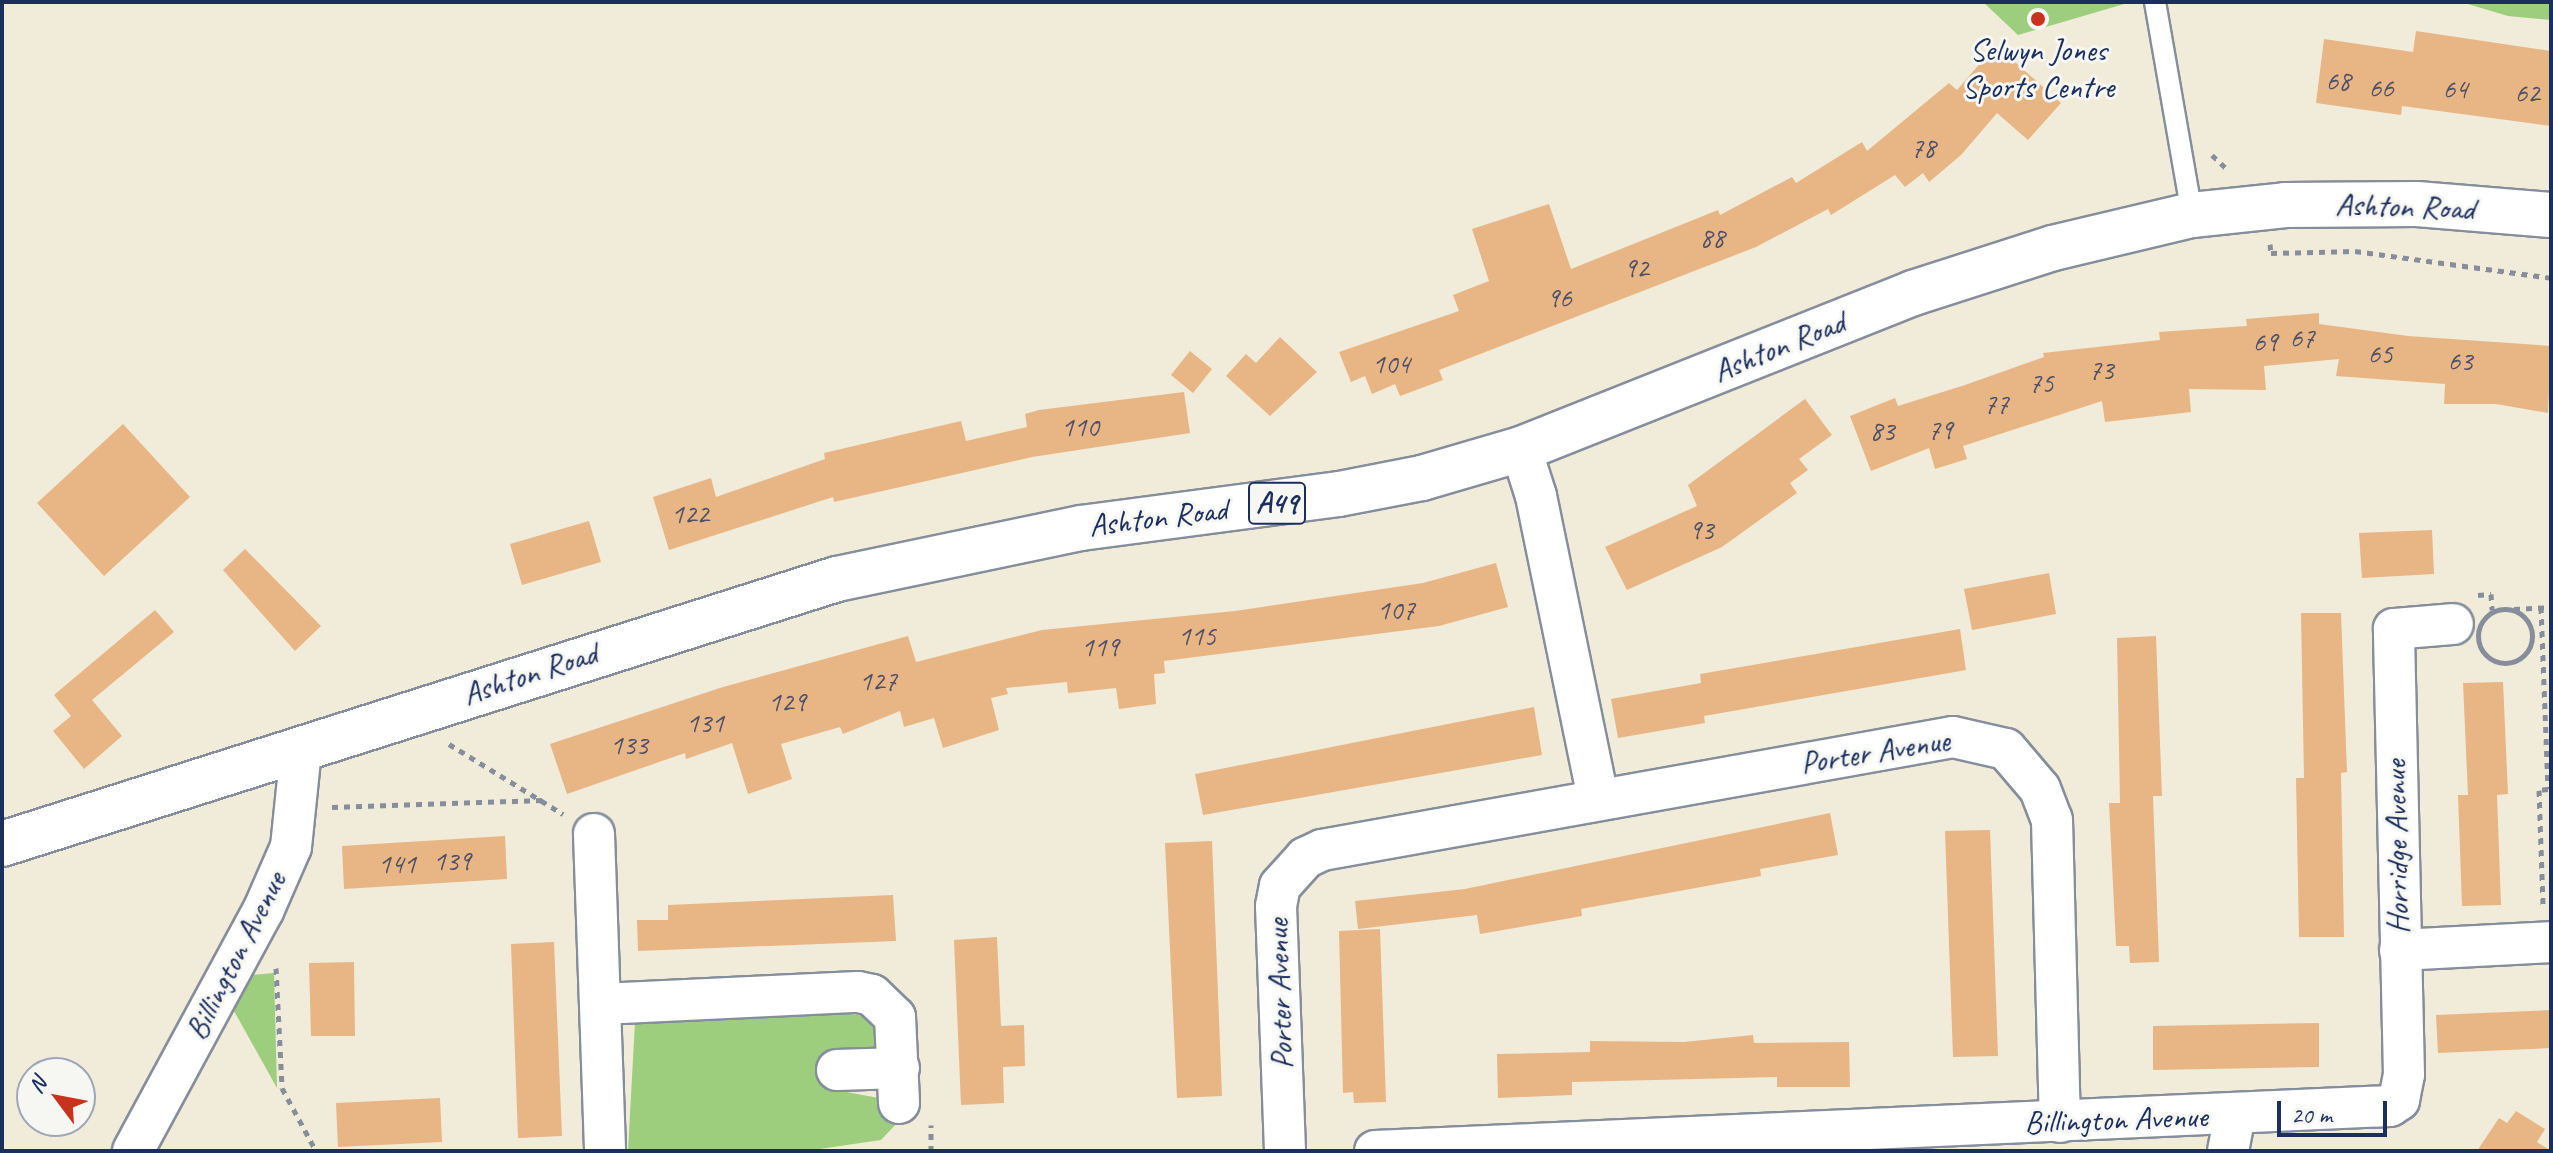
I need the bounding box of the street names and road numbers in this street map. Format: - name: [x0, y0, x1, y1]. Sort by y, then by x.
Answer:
- street label: Ashton Road: [2335, 185, 2475, 229]
- street label: Ashton Road: [1707, 303, 1851, 391]
- road number: A49: [1247, 477, 1307, 529]
- street label: Ashton Road: [1087, 490, 1229, 546]
- street label: Ashton Road: [458, 634, 602, 714]
- street label: Porter Avenue: [1798, 721, 1952, 783]
- street label: Horridge Avenue: [2376, 760, 2418, 934]
- street label: Billington Avenue: [177, 866, 295, 1046]
- street label: Porter Avenue: [1258, 918, 1302, 1070]
- street label: Billington Avenue: [2024, 1098, 2208, 1142]

